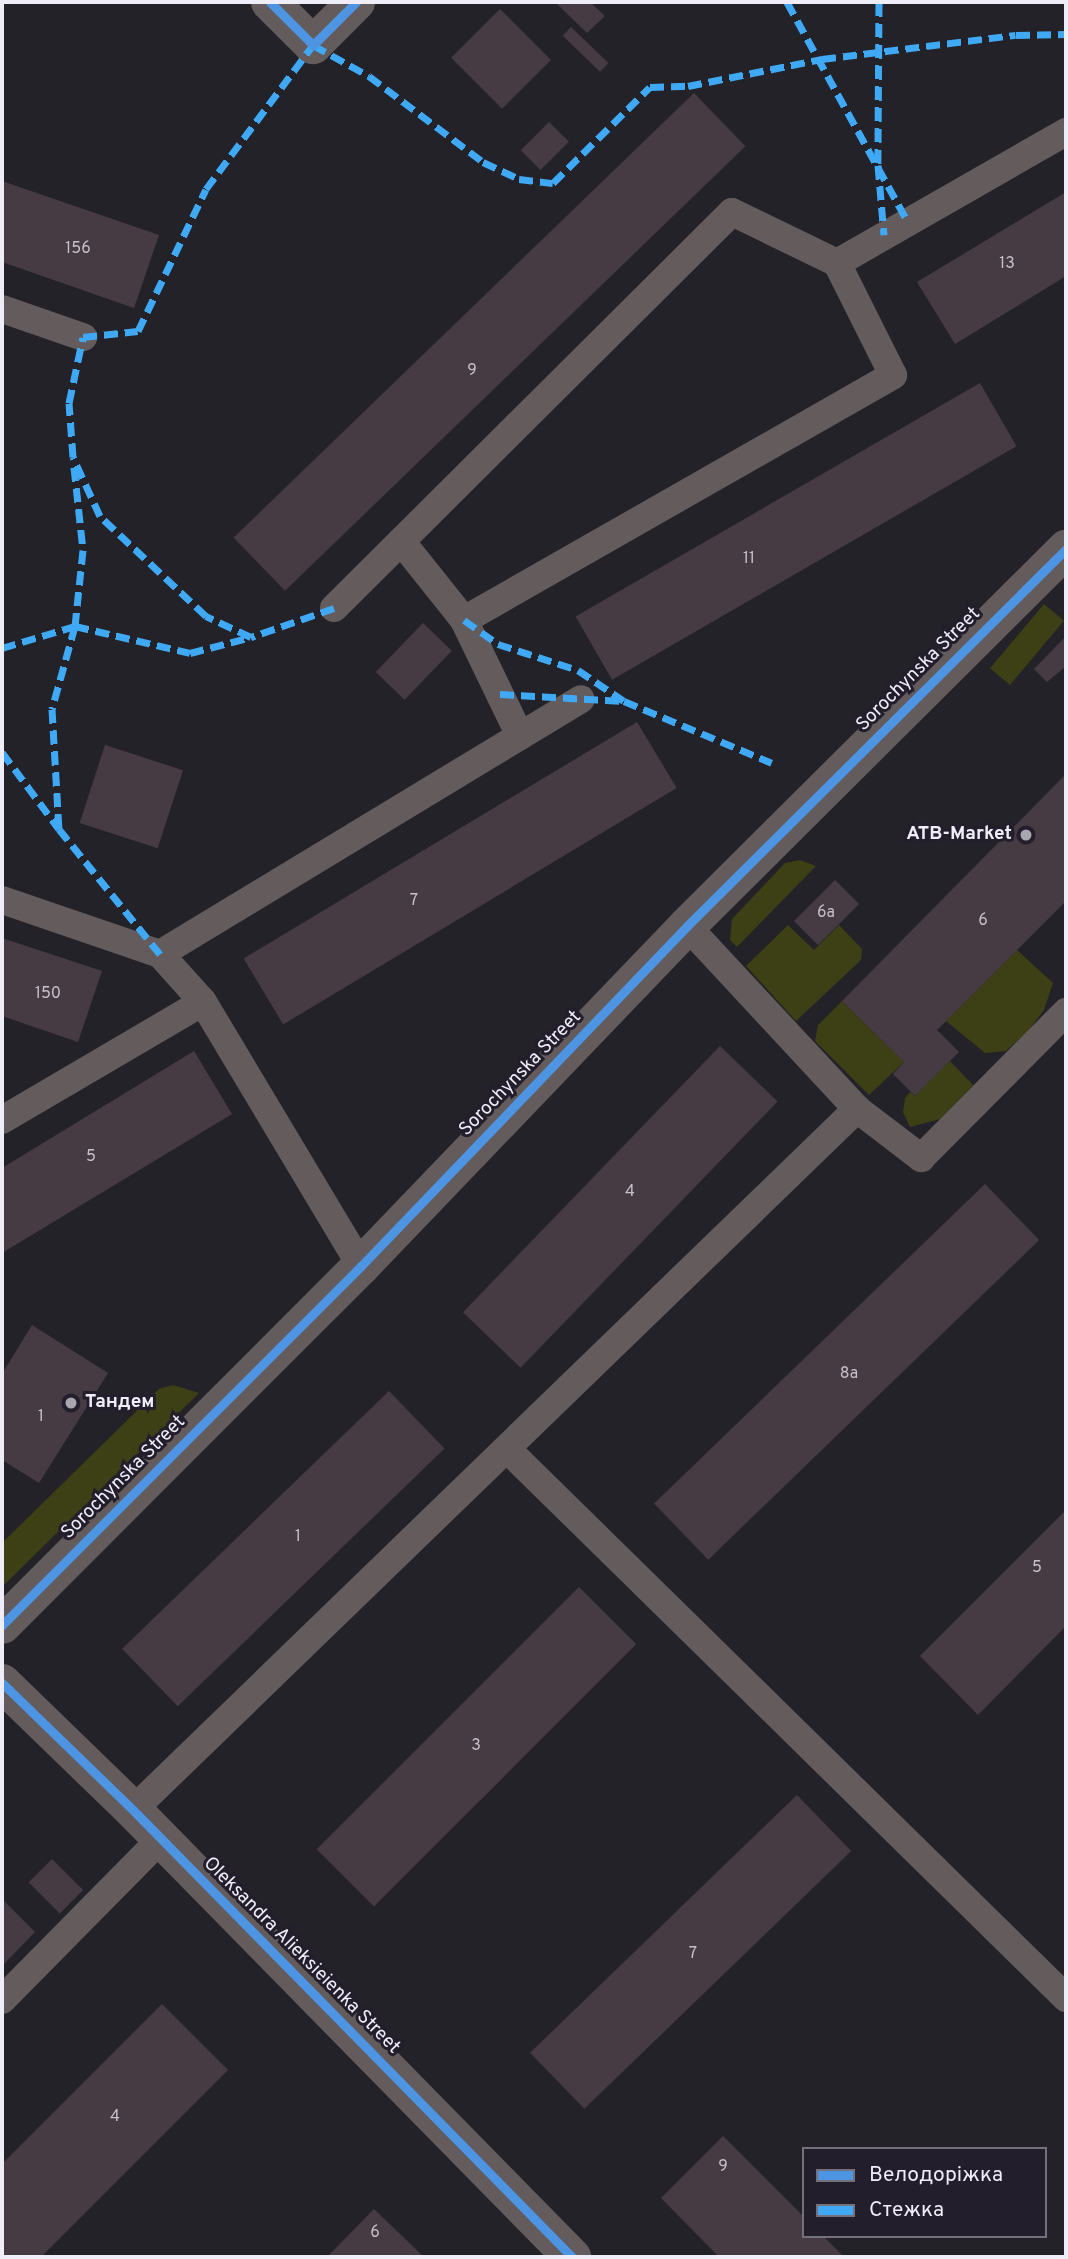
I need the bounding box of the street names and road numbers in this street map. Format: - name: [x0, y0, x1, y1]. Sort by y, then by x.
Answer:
- street label: Sorochynska Street: [852, 603, 986, 737]
- street label: Sorochynska Street: [455, 1006, 587, 1142]
- street label: Sorochynska Street: [57, 1411, 191, 1545]
- street label: Oleksandra Alieksieienka Street: [198, 1853, 404, 2059]

